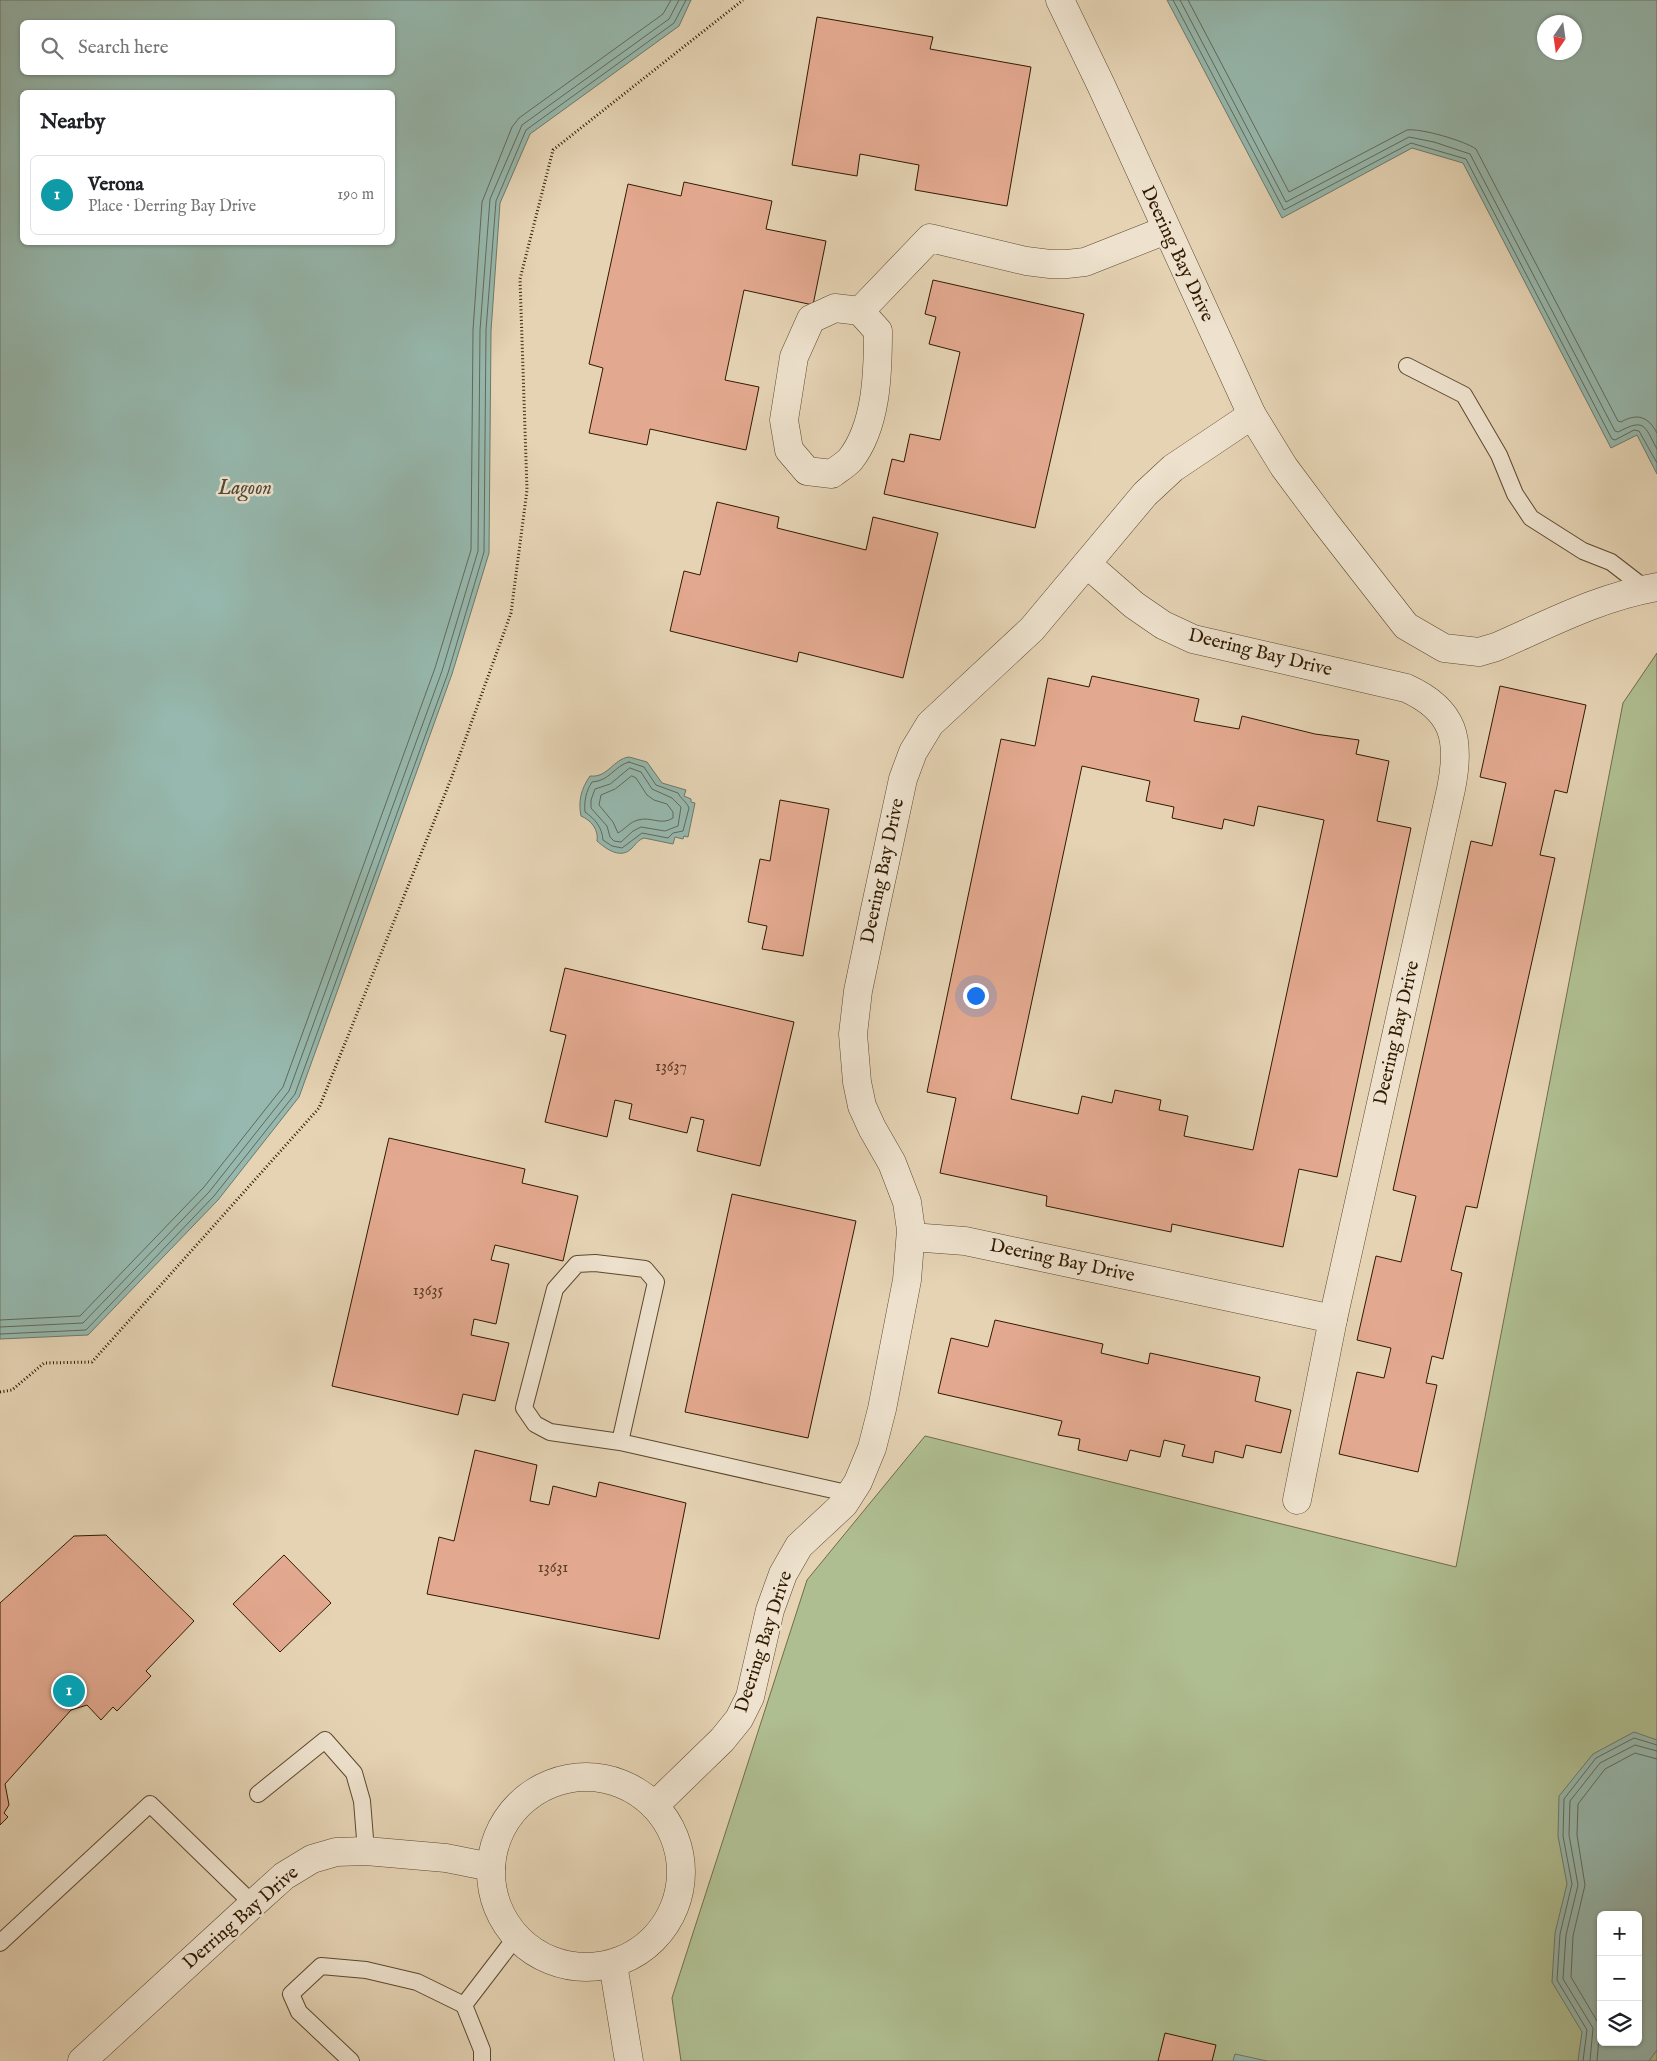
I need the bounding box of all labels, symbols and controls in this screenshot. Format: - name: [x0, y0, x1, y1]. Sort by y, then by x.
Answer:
- north arrow: [1537, 15, 1582, 60]
- search box: [20, 20, 395, 75]
- icon: search: [38, 34, 66, 62]
- text: Search here: [78, 36, 169, 60]
- text: Nearby: [40, 109, 105, 136]
- text: Verona: [88, 173, 144, 197]
- street label: Deering Bay Drive: [1135, 182, 1219, 326]
- text: 1: [54, 185, 60, 205]
- text: 190 m: [337, 185, 374, 205]
- text: Place · Derring Bay Drive: [88, 197, 256, 217]
- water label: Lagoon: [217, 476, 272, 502]
- street label: Deering Bay Drive: [1185, 623, 1335, 683]
- street label: Deering Bay Drive: [856, 796, 910, 946]
- street label: Deering Bay Drive: [1369, 958, 1425, 1108]
- your location: [963, 983, 989, 1009]
- house number: 13637: [655, 1057, 687, 1077]
- street label: Deering Bay Drive: [987, 1234, 1137, 1288]
- house number: 13635: [413, 1281, 443, 1301]
- house number: 13631: [538, 1558, 568, 1578]
- street label: Deering Bay Drive: [730, 1568, 798, 1716]
- pin: 1: [53, 1672, 85, 1710]
- street label: Derring Bay Drive: [178, 1861, 304, 1975]
- map controls: [1597, 1911, 1642, 2046]
- button: +: [1597, 1911, 1642, 1956]
- button: −: [1597, 1956, 1642, 2001]
- button: layers: [1597, 2001, 1642, 2046]

